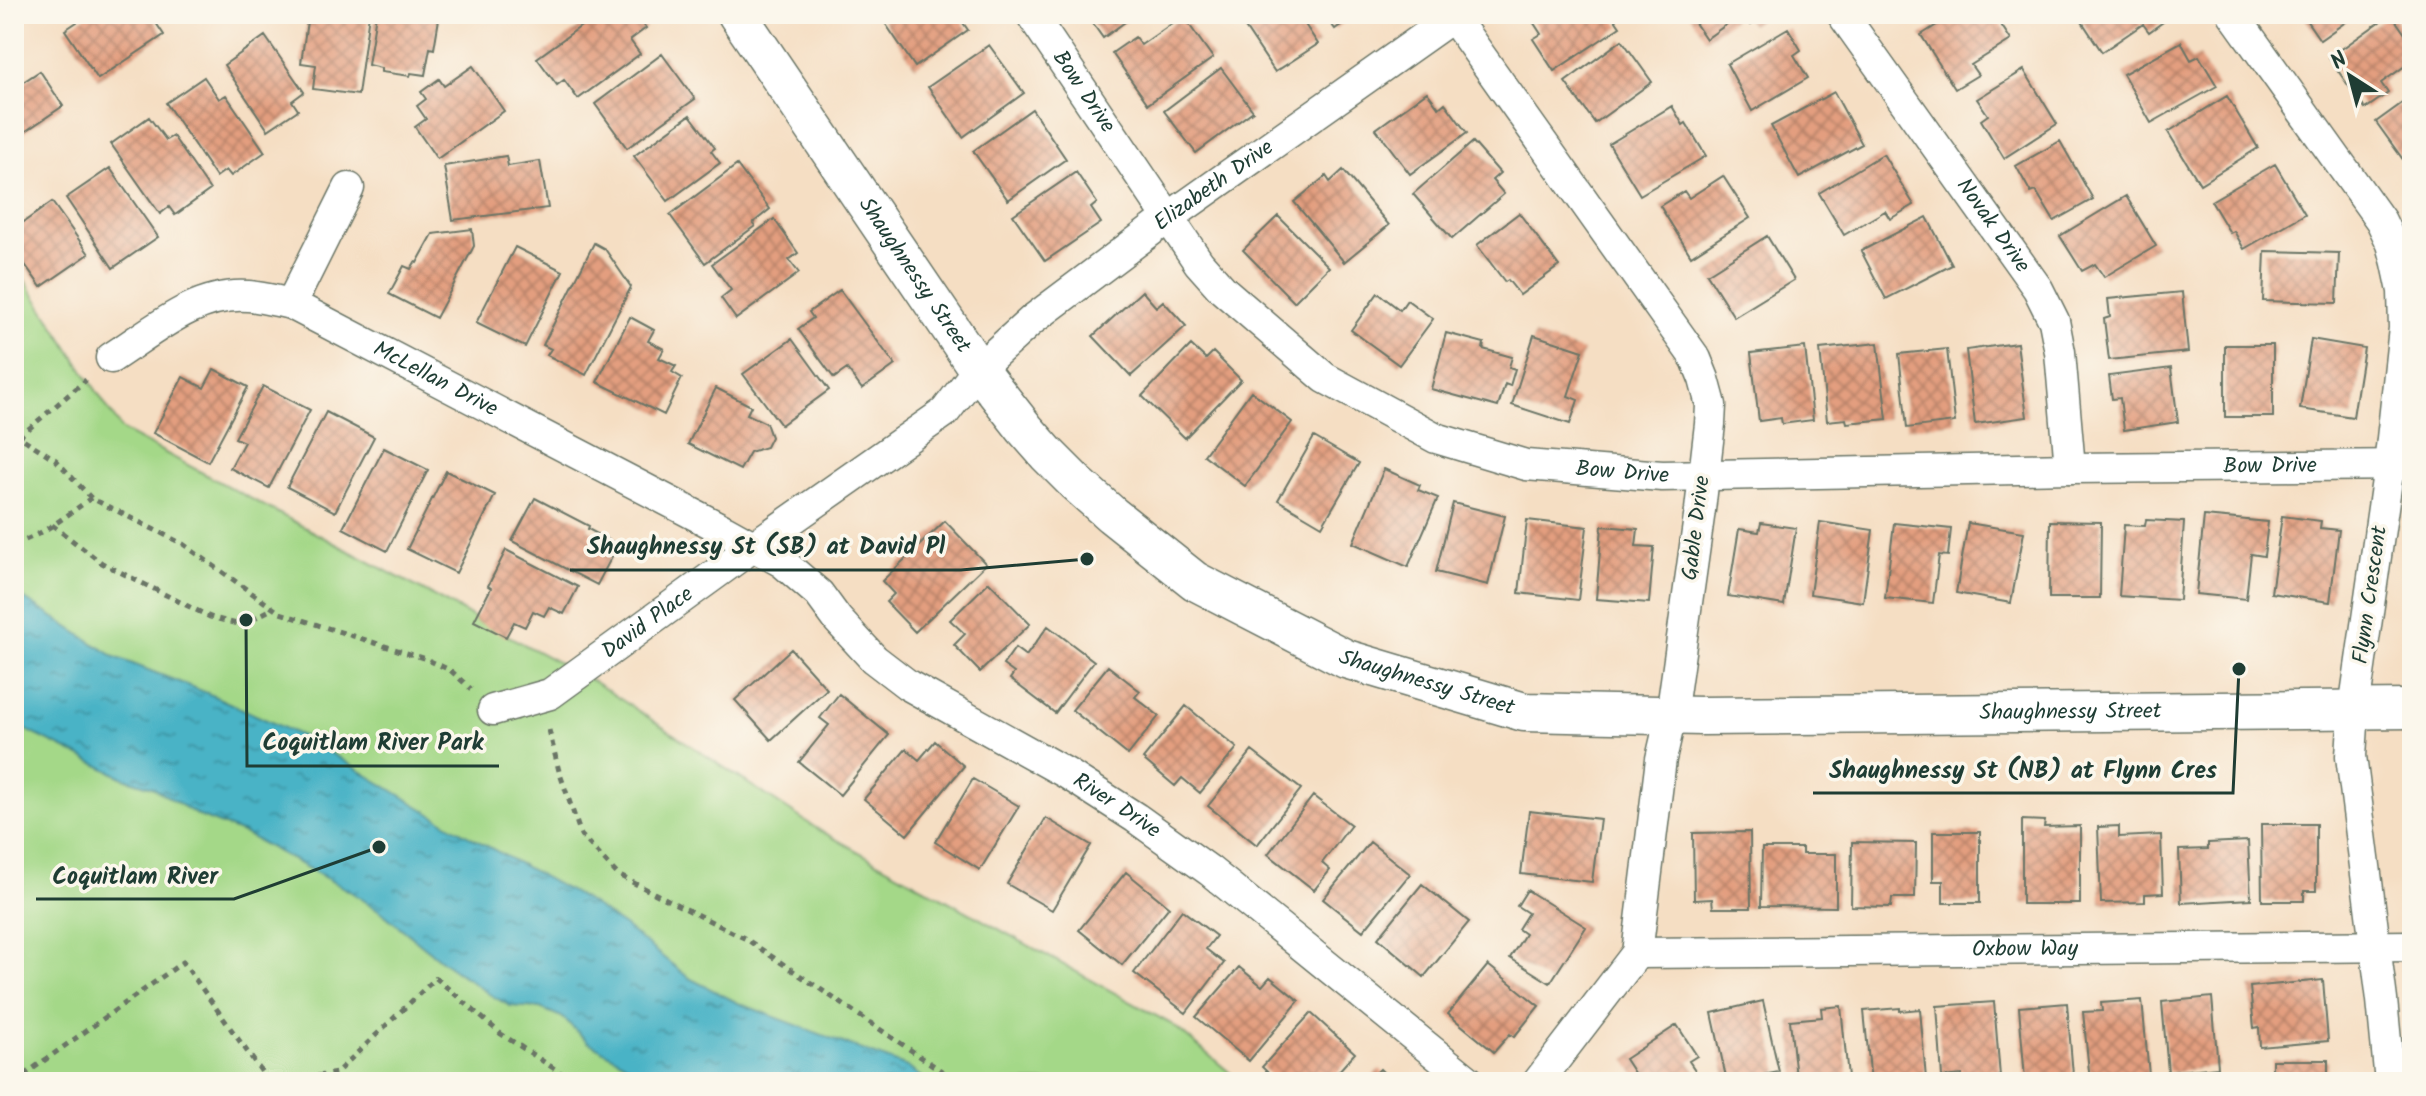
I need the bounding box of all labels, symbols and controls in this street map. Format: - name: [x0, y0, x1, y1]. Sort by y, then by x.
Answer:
- north arrow: [2310, 36, 2390, 116]
- street label: Bow Drive: [1043, 43, 1124, 141]
- text: N: [2324, 44, 2356, 80]
- street label: Elizabeth Drive: [1147, 131, 1281, 240]
- street label: Novak Drive: [1947, 171, 2039, 281]
- street label: Shaughnessy Street: [849, 190, 980, 361]
- street label: McLellan Drive: [367, 332, 504, 427]
- street label: Bow Drive: [2223, 448, 2317, 484]
- street label: Bow Drive: [1574, 452, 1669, 494]
- street label: Gable Drive: [1673, 474, 1721, 582]
- callout: Shaughnessy St (SB) at David Pl: [570, 522, 961, 570]
- street label: Flynn Crescent: [2344, 523, 2398, 666]
- text: Shaughnessy St (SB) at David Pl: [587, 528, 946, 567]
- street label: David Place: [594, 578, 701, 668]
- street label: Shaughnessy Street: [1332, 640, 1519, 726]
- street label: Shaughnessy Street: [1979, 694, 2162, 731]
- callout: Coquitlam River Park: [247, 718, 499, 766]
- text: Coquitlam River Park: [263, 724, 485, 763]
- callout: Shaughnessy St (NB) at Flynn Cres: [1813, 745, 2233, 793]
- text: Shaughnessy St (NB) at Flynn Cres: [1829, 752, 2217, 791]
- street label: River Drive: [1065, 764, 1168, 848]
- callout: Coquitlam River: [36, 851, 234, 899]
- text: Coquitlam River: [52, 858, 219, 897]
- street label: Oxbow Way: [1972, 932, 2079, 967]

